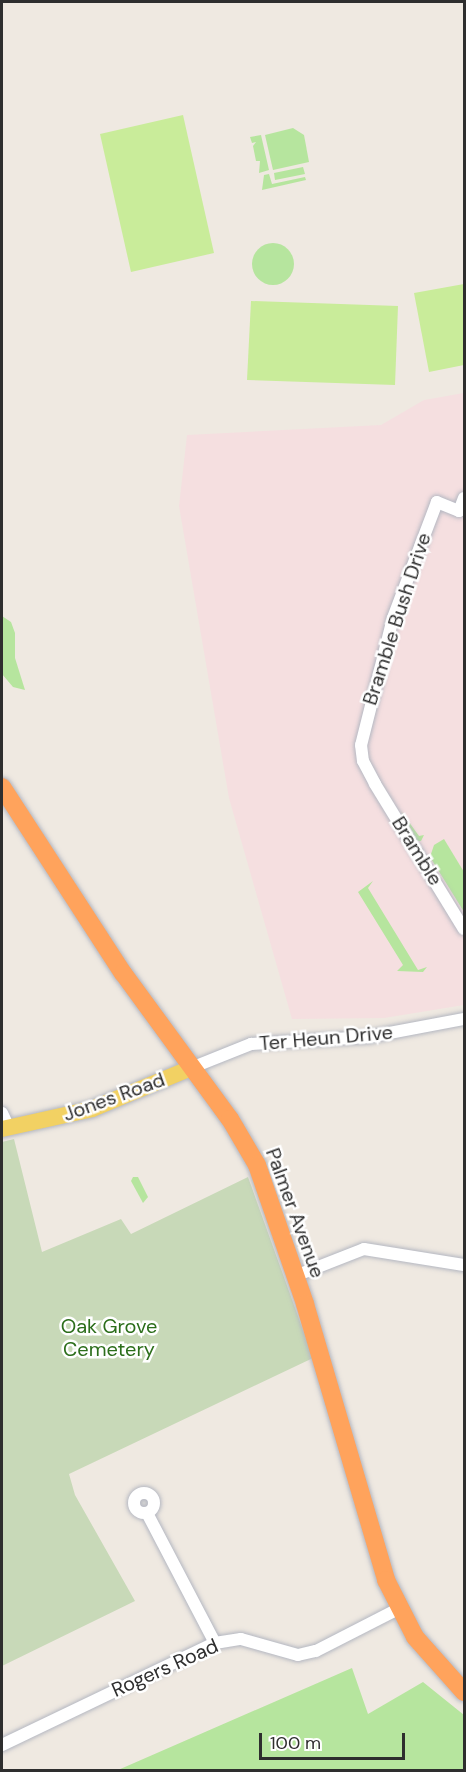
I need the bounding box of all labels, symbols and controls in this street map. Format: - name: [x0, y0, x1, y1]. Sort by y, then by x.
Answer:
- street label: Bramble Bush Drive: [358, 530, 436, 708]
- street label: Bramble: [387, 812, 447, 890]
- street label: Ter Heun Drive: [258, 1020, 394, 1056]
- street label: Jones Road: [60, 1067, 168, 1127]
- street label: Palmer Avenue: [260, 1145, 330, 1281]
- park label: Oak Grove Cemetery: [61, 1314, 157, 1361]
- street label: Rogers Road: [108, 1634, 222, 1702]
- scale bar: [262, 1721, 408, 1759]
- text: 100 m: [270, 1731, 321, 1755]

